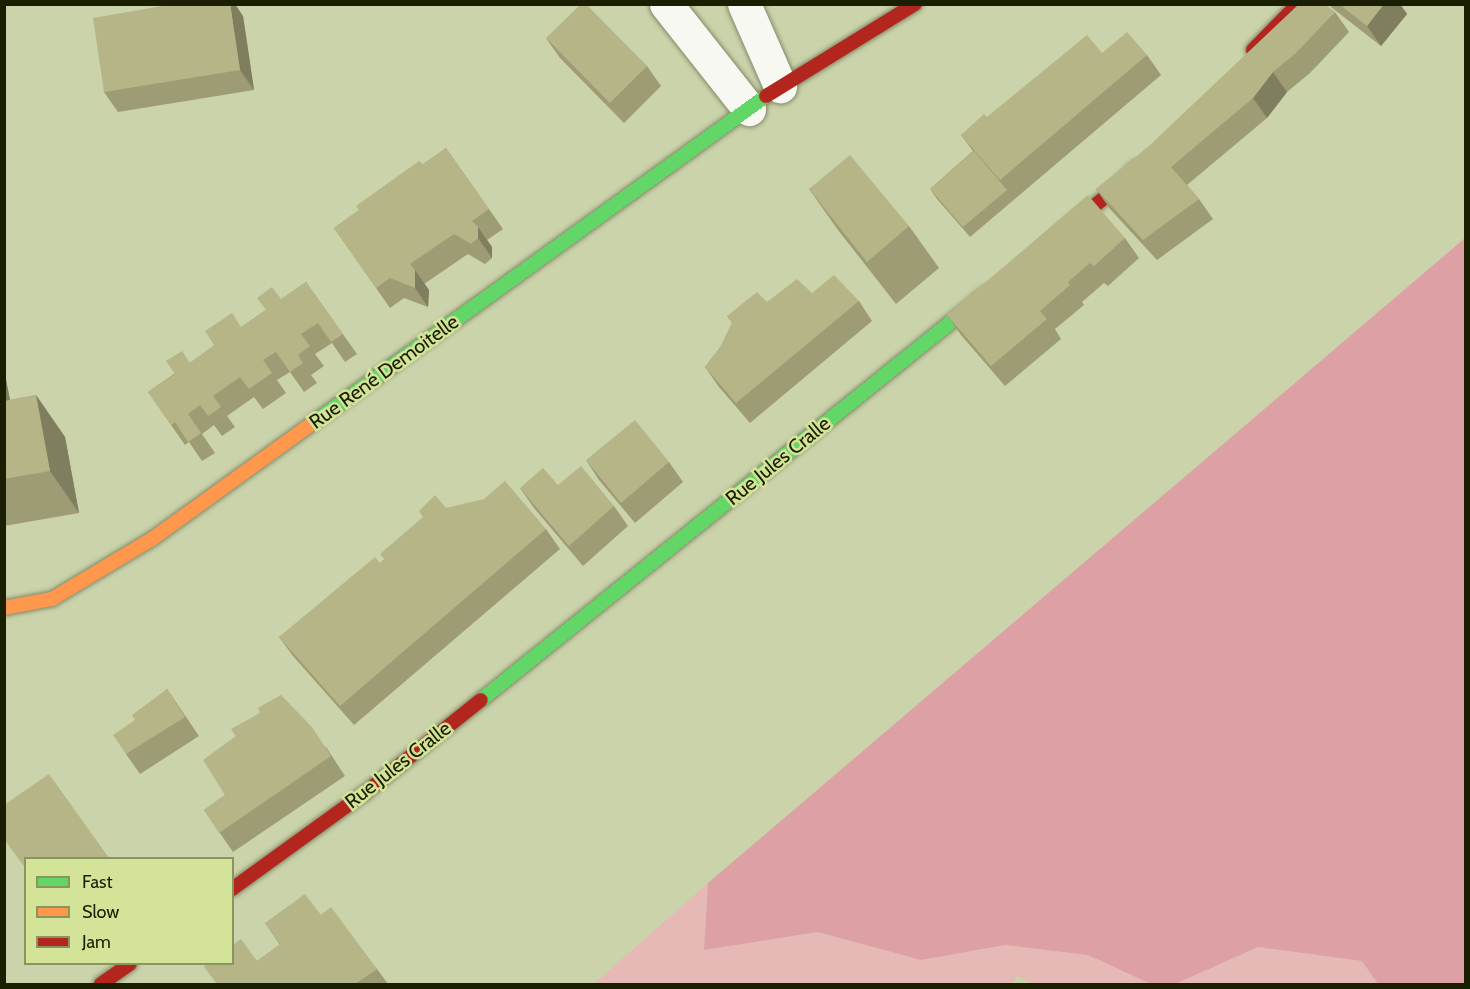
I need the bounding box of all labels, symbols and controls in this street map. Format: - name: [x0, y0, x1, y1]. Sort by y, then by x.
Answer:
- street label: Rue René Demoitelle: [305, 310, 463, 434]
- street label: Rue Jules Cralle: [721, 412, 835, 510]
- street label: Rue Jules Cralle: [340, 716, 456, 814]
- legend: [24, 857, 234, 965]
- text: Fast: [82, 871, 113, 893]
- text: Slow: [82, 901, 119, 923]
- text: Jam: [82, 931, 111, 953]

